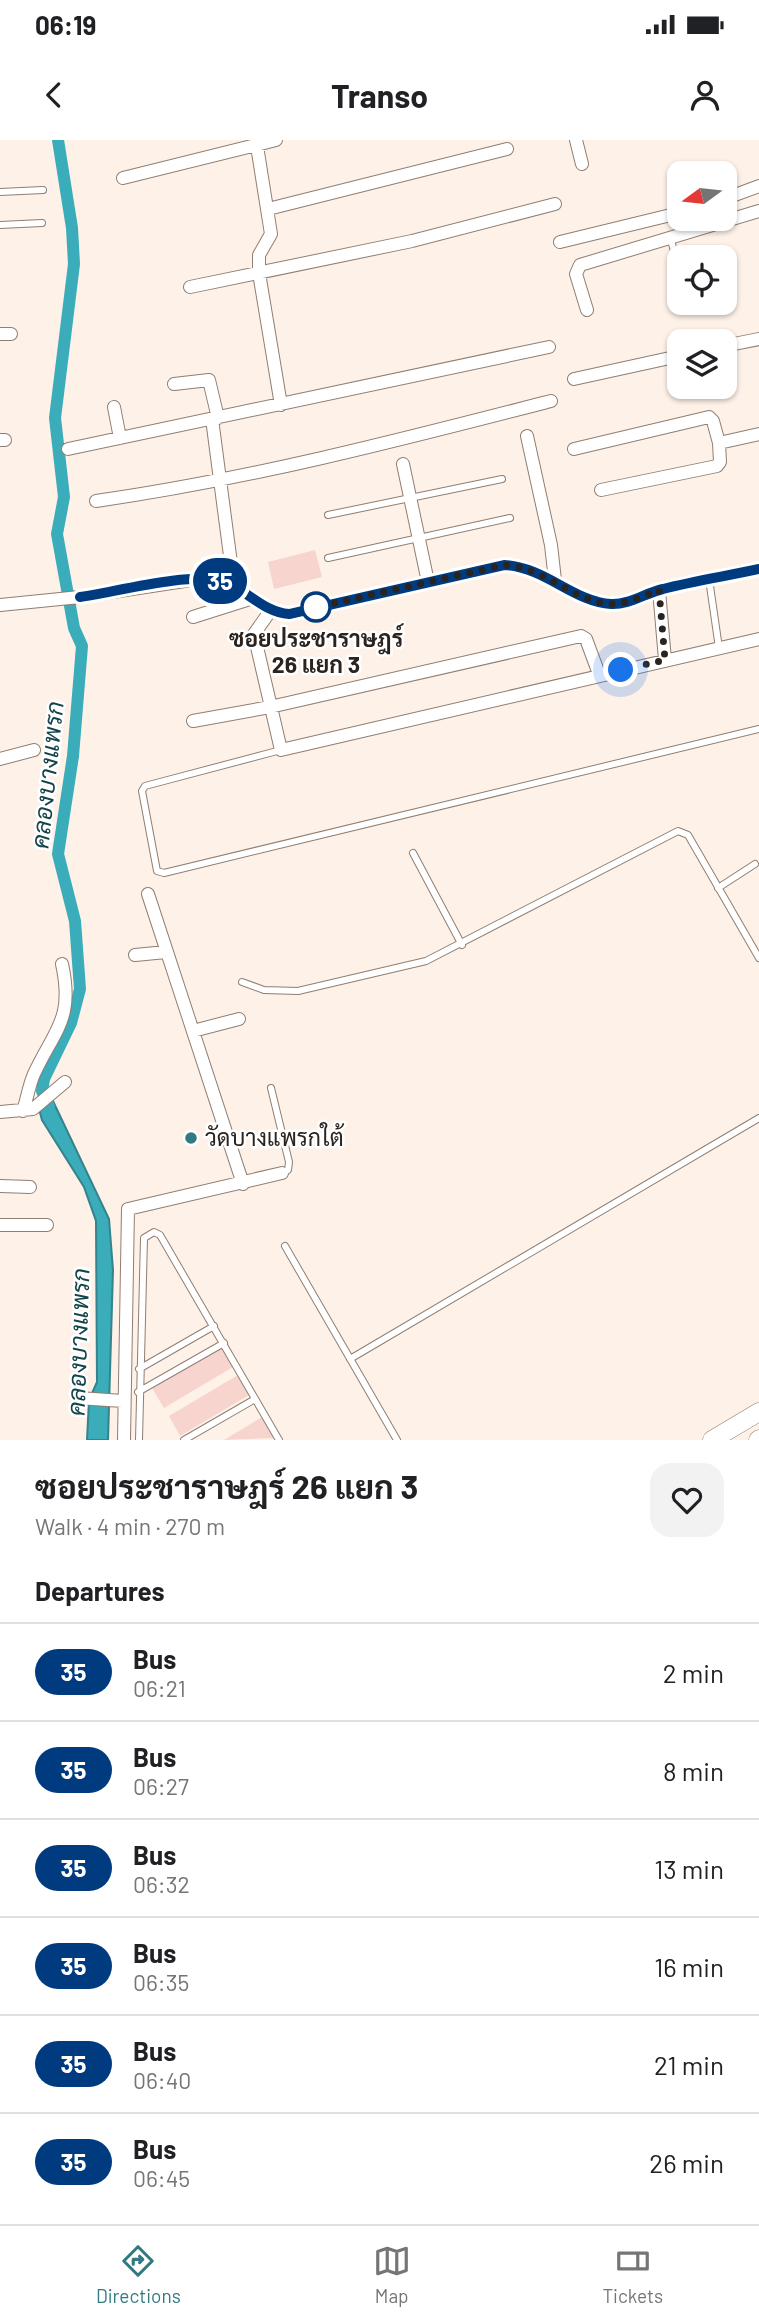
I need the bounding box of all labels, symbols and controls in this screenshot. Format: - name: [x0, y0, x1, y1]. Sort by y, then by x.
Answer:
- text: 06:19: [35, 9, 96, 40]
- icon: back: [35, 76, 73, 114]
- text: Transo: [331, 76, 428, 114]
- icon: person: [686, 76, 724, 114]
- north arrow: [667, 161, 737, 231]
- map controls: [667, 161, 737, 399]
- button: locate: [667, 245, 737, 315]
- button: layers: [667, 329, 737, 399]
- line badge: 35: [188, 558, 252, 604]
- text: 35: [207, 566, 233, 595]
- marker: ซอยประชาราษฎร์ 26 แยก 3: [301, 592, 331, 622]
- place label: ซอยประชาราษฎร์ 26 แยก 3: [229, 623, 405, 678]
- your location: [603, 652, 638, 687]
- water label: คลองบางแพรก: [24, 700, 69, 850]
- place label: วัดบางแพรกใต้: [205, 1122, 345, 1151]
- marker: วัดบางแพรกใต้: [183, 1130, 199, 1146]
- water label: คลองบางแพรก: [60, 1267, 95, 1416]
- button: heart: [650, 1463, 724, 1537]
- text: ซอยประชาราษฎร์ 26 แยก 3: [35, 1466, 418, 1506]
- text: Walk · 4 min · 270 m: [35, 1512, 225, 1540]
- text: Departures: [35, 1575, 165, 1606]
- text: Bus: [133, 1643, 176, 1674]
- text: 35: [61, 1657, 86, 1686]
- text: 2 min: [663, 1657, 724, 1688]
- text: 06:21: [133, 1674, 186, 1702]
- text: Bus: [133, 1741, 176, 1772]
- text: 35: [61, 1755, 86, 1784]
- text: 8 min: [663, 1755, 724, 1786]
- text: 06:27: [133, 1772, 189, 1800]
- text: Bus: [133, 1839, 176, 1870]
- text: 35: [61, 1853, 86, 1882]
- text: 13 min: [654, 1853, 724, 1884]
- text: 06:32: [133, 1870, 190, 1898]
- text: Bus: [133, 1937, 176, 1968]
- text: 35: [61, 1951, 86, 1980]
- text: 16 min: [654, 1951, 724, 1982]
- text: 06:35: [133, 1968, 189, 1996]
- text: Bus: [133, 2035, 176, 2066]
- text: 35: [61, 2049, 86, 2078]
- text: 21 min: [654, 2049, 724, 2080]
- text: 06:40: [133, 2066, 191, 2094]
- text: Bus: [133, 2133, 176, 2164]
- text: 35: [61, 2147, 86, 2176]
- text: 26 min: [649, 2147, 724, 2178]
- text: 06:45: [133, 2164, 190, 2192]
- tab: Directions: [96, 2242, 181, 2307]
- tab: Map: [373, 2242, 411, 2307]
- tab: Tickets: [603, 2242, 663, 2307]

